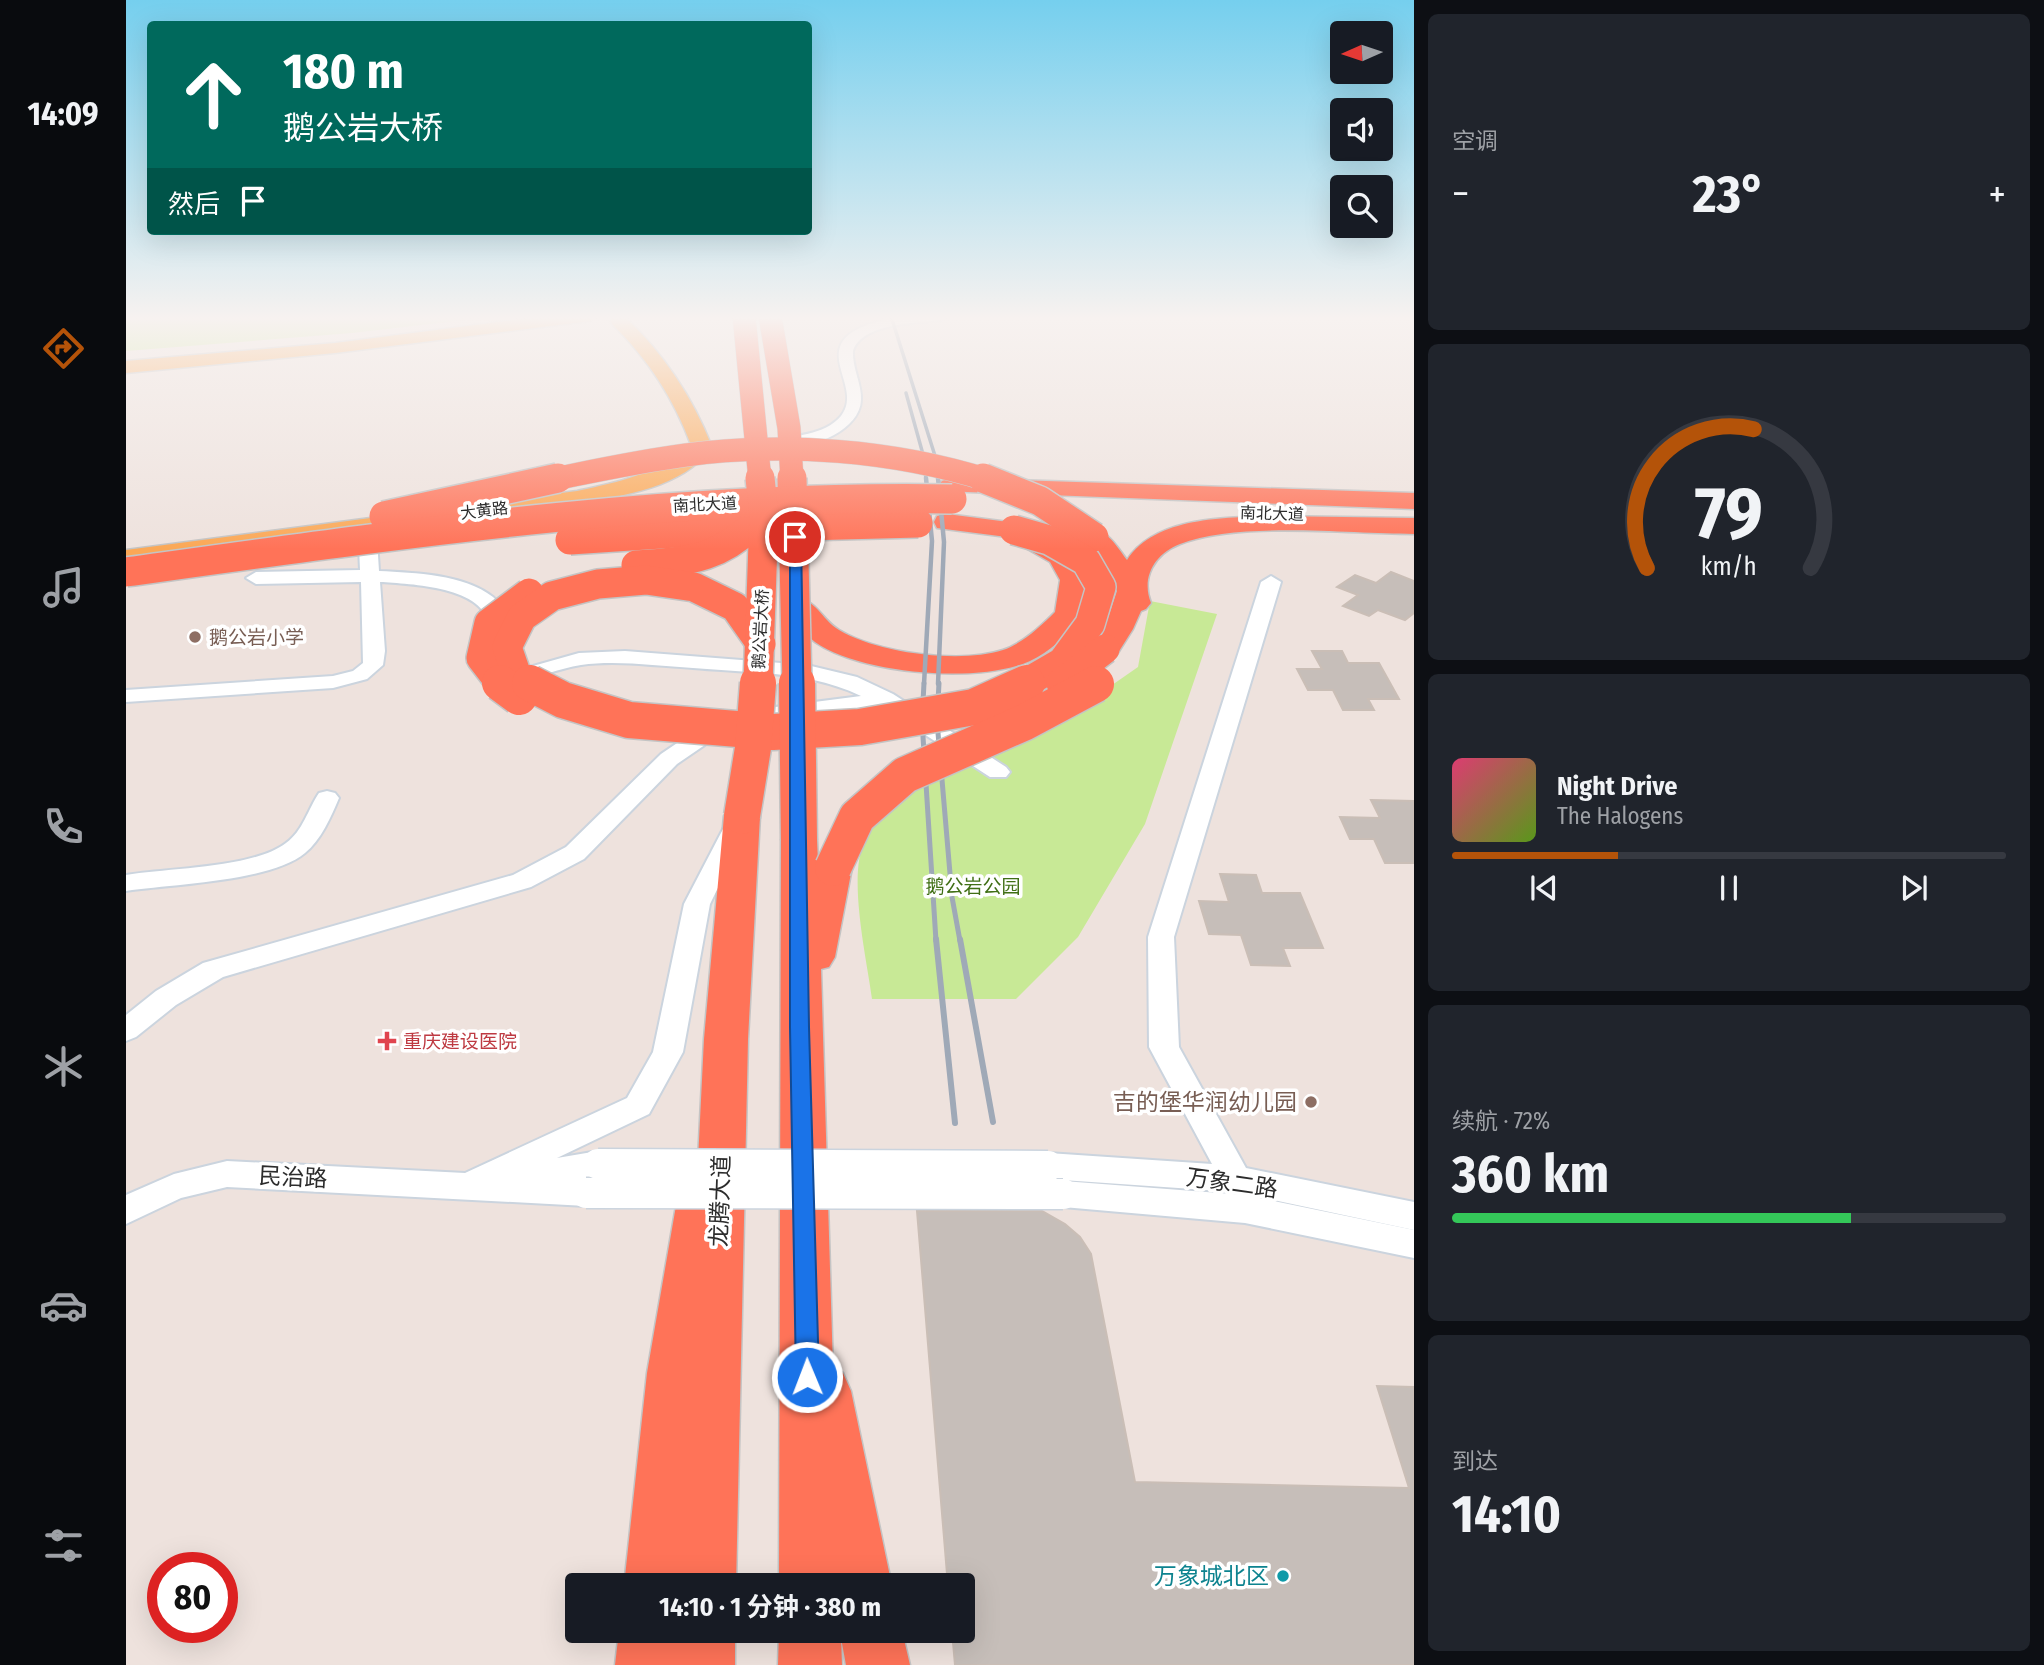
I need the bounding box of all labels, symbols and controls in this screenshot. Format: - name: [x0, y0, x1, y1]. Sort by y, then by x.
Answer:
- north arrow: [1330, 21, 1393, 84]
- map controls: [1330, 21, 1393, 238]
- text: 180 m: [283, 42, 404, 101]
- icon: ahead: [168, 49, 259, 140]
- text: 14:09: [27, 95, 99, 133]
- button: sound: [1330, 98, 1393, 161]
- text: 鹅公岩大桥: [283, 109, 443, 147]
- text: 空调: [1452, 127, 1498, 155]
- text: 23°: [1692, 163, 1765, 226]
- text: −: [1452, 171, 1469, 217]
- text: +: [1989, 171, 2006, 217]
- button: search: [1330, 175, 1393, 238]
- icon: arrive: [234, 182, 272, 220]
- text: 然后: [168, 189, 220, 220]
- icon: directions: [39, 324, 88, 373]
- text: 79: [1695, 471, 1763, 558]
- street label: 南北大道: [673, 493, 737, 516]
- street label: 大黄路: [459, 498, 509, 523]
- street label: 南北大道: [1240, 503, 1304, 524]
- pin: [765, 507, 825, 567]
- icon: arrive: [776, 518, 814, 556]
- text: km/h: [1701, 552, 1757, 582]
- icon: music: [39, 563, 88, 612]
- street label: 鹅公岩大桥: [749, 589, 772, 669]
- place label: 鹅公岩小学: [209, 626, 304, 649]
- marker: 鹅公岩小学: [187, 629, 203, 645]
- text: Night Drive: [1557, 771, 1677, 802]
- icon: phone: [39, 802, 88, 851]
- text: The Halogens: [1557, 802, 1683, 830]
- icon: previous: [1525, 869, 1563, 907]
- icon: pause: [1710, 869, 1748, 907]
- icon: next: [1895, 869, 1933, 907]
- park label: 鹅公岩公园: [925, 875, 1021, 898]
- place label: 重庆建设医院: [403, 1030, 517, 1053]
- marker: 重庆建设医院: [377, 1031, 397, 1051]
- icon: climate: [39, 1042, 88, 1091]
- place label: 吉的堡华润幼儿园: [1113, 1088, 1297, 1116]
- marker: 吉的堡华润幼儿园: [1303, 1094, 1319, 1110]
- text: 续航 · 72%: [1452, 1107, 1550, 1135]
- text: 360 km: [1452, 1143, 1609, 1206]
- street label: 龙腾大道: [704, 1155, 736, 1247]
- street label: 民治路: [258, 1161, 328, 1193]
- street label: 万象二路: [1184, 1163, 1280, 1203]
- icon: car: [39, 1281, 88, 1330]
- position arrow: [770, 1340, 844, 1414]
- text: 到达: [1452, 1447, 1498, 1475]
- text: 14:10: [1452, 1483, 1561, 1546]
- icon: filters: [39, 1521, 88, 1570]
- speed limit sign: 80: [147, 1552, 238, 1643]
- place label: 万象城北区: [1154, 1562, 1269, 1590]
- marker: 万象城北区: [1275, 1568, 1291, 1584]
- text: 14:10 · 1 分钟 · 380 m: [659, 1592, 881, 1623]

